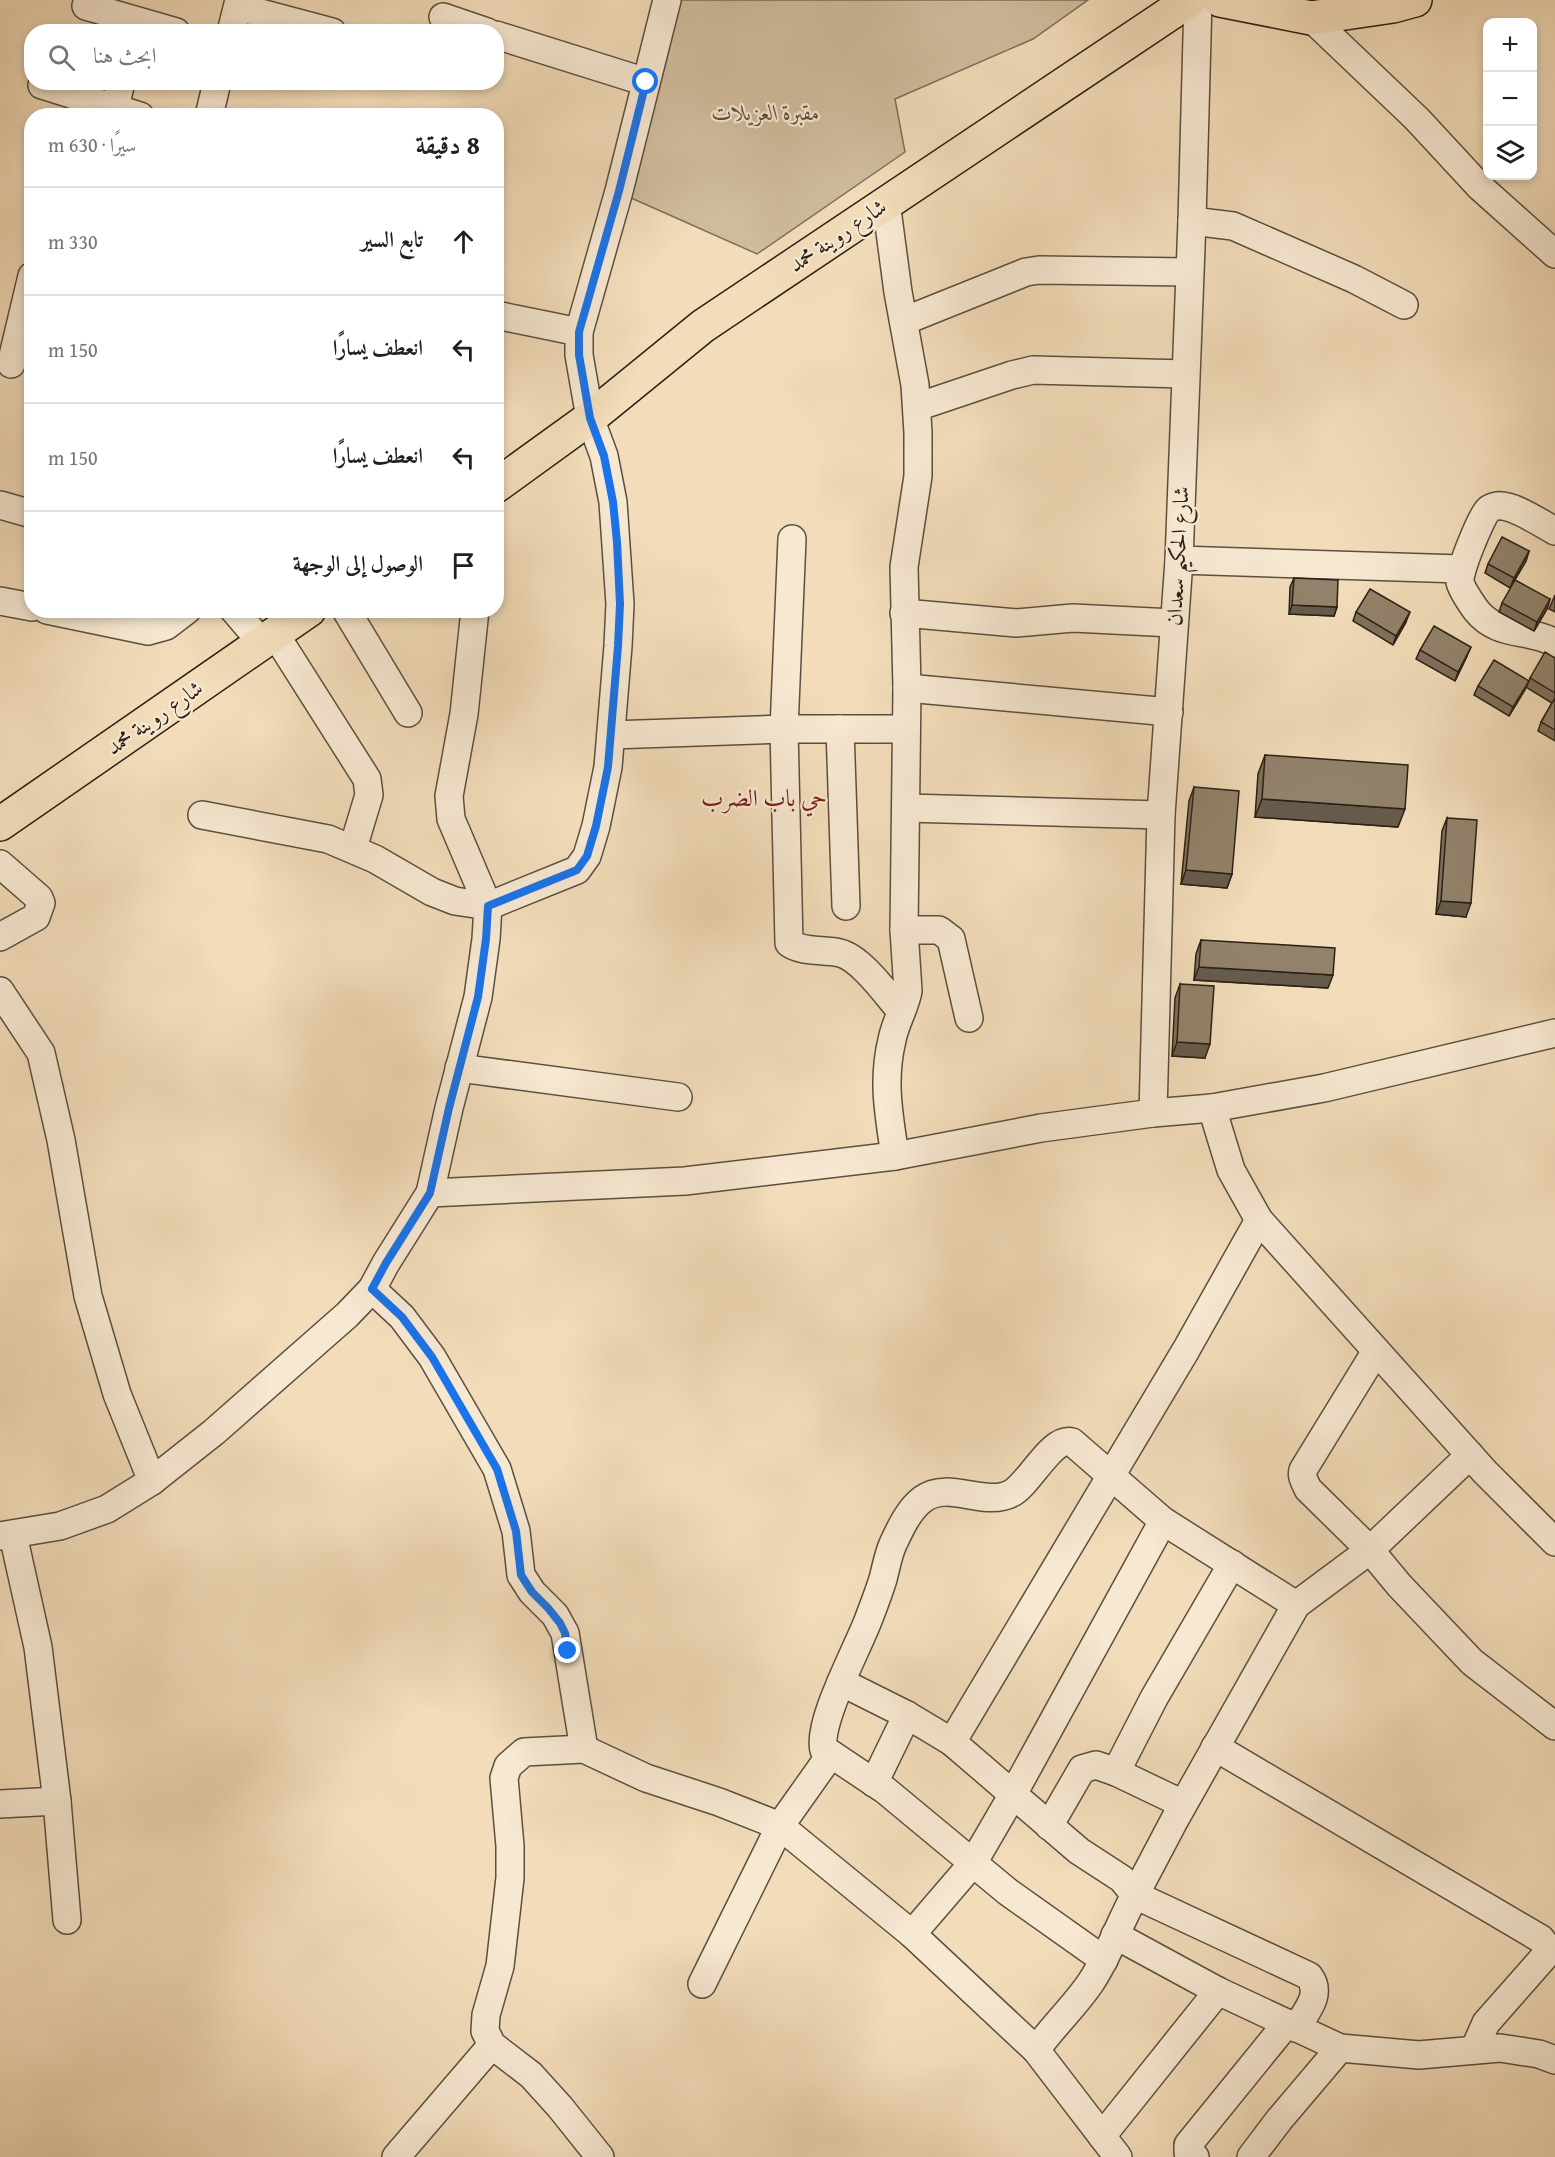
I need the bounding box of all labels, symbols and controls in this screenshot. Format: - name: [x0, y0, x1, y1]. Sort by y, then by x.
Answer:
- map controls: [1483, 18, 1537, 180]
- button: +: [1483, 18, 1537, 72]
- search box: [24, 24, 504, 90]
- text: ابحث هنا: [93, 39, 157, 71]
- icon: search: [45, 41, 78, 74]
- route start: [632, 68, 658, 94]
- button: −: [1483, 72, 1537, 126]
- park label: مقبرة العزيلات: [712, 96, 820, 128]
- text: 8 دقيقة: [415, 125, 480, 164]
- button: layers: [1483, 126, 1537, 180]
- text: سيرًا · 630 m: [48, 130, 136, 159]
- street label: شارع روينة محمد: [782, 190, 894, 282]
- text: تابع السير: [361, 223, 423, 255]
- icon: ahead: [447, 225, 480, 258]
- text: 330 m: [48, 227, 98, 256]
- text: انعطف يسارًا: [333, 331, 423, 363]
- icon: left: [447, 333, 480, 366]
- text: 150 m: [48, 335, 98, 364]
- text: انعطف يسارًا: [333, 439, 423, 471]
- icon: left: [447, 441, 480, 474]
- text: 150 m: [48, 443, 98, 472]
- street label: شارع الحكيم سعدان: [1157, 485, 1203, 627]
- text: الوصول إلى الوجهة: [293, 547, 423, 579]
- icon: arrive: [447, 549, 480, 582]
- street label: شارع روينة محمد: [99, 672, 211, 765]
- district label: حي باب الضرب: [701, 780, 827, 817]
- route end: [554, 1637, 580, 1663]

